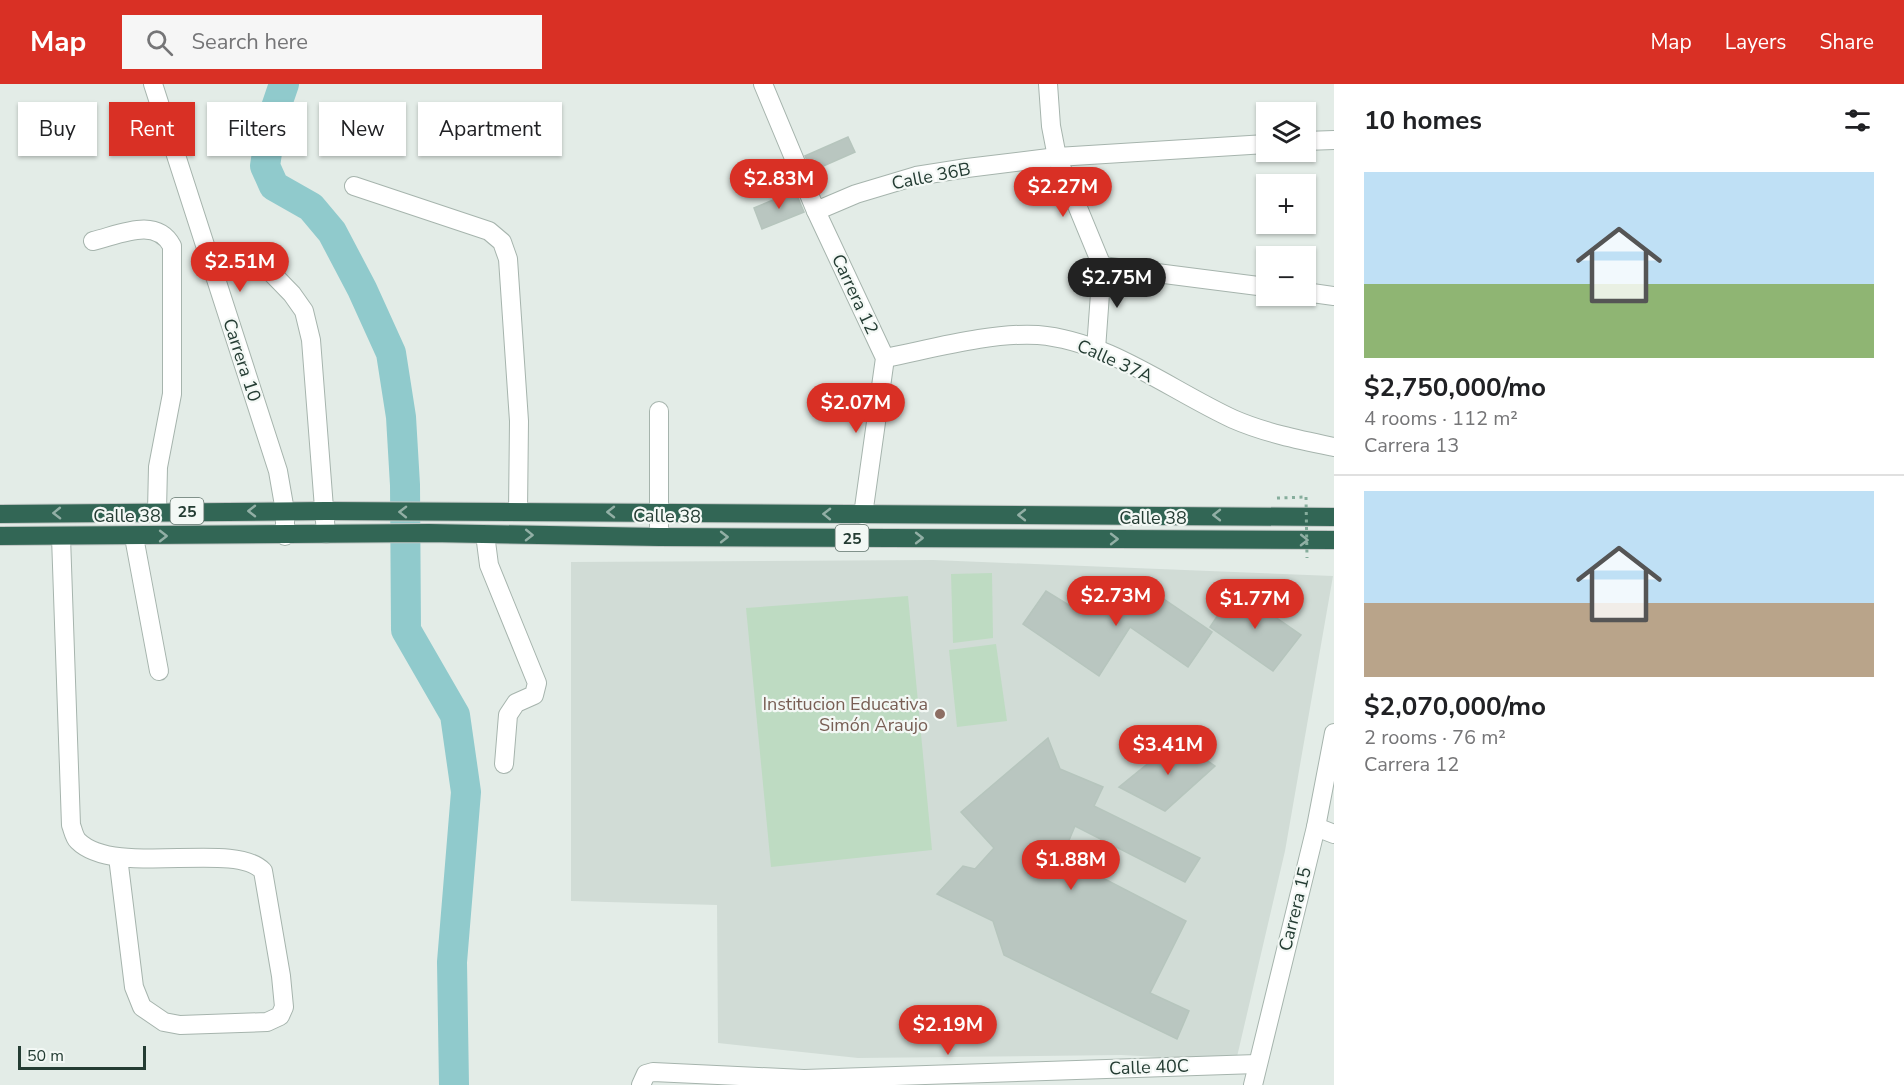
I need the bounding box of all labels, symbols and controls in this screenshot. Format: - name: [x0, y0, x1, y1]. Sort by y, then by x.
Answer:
- search box: [122, 15, 542, 69]
- text: Map: [30, 23, 86, 61]
- icon: search: [143, 26, 176, 59]
- text: Search here: [191, 27, 308, 57]
- text: Map: [1650, 28, 1692, 56]
- text: Layers: [1725, 28, 1786, 56]
- text: Share: [1819, 28, 1874, 56]
- chip: Buy: [18, 102, 97, 156]
- chip: Rent: [109, 102, 195, 156]
- chip: Filters: [207, 102, 307, 156]
- chip: New: [319, 102, 406, 156]
- chip: Apartment: [418, 102, 562, 156]
- map controls: [1256, 102, 1316, 306]
- button: layers: [1256, 102, 1316, 162]
- text: 10 homes: [1364, 103, 1482, 138]
- icon: filters: [1841, 104, 1874, 137]
- street label: Calle 36B: [889, 157, 973, 195]
- pin: $2.83M: [730, 159, 828, 210]
- text: $2.83M: [744, 165, 814, 192]
- pin: $2.27M: [1014, 167, 1112, 218]
- text: $2.27M: [1028, 173, 1098, 200]
- button: +: [1256, 174, 1316, 234]
- icon: home: [1565, 211, 1673, 319]
- pin: $2.51M: [191, 242, 289, 293]
- button: −: [1256, 246, 1316, 306]
- text: $2.51M: [205, 248, 275, 275]
- street label: Carrera 12: [826, 250, 884, 338]
- pin: $2.75M: [1068, 258, 1166, 309]
- text: $2.75M: [1082, 264, 1152, 291]
- street label: Carrera 10: [217, 315, 267, 405]
- street label: Calle 37A: [1073, 334, 1157, 388]
- text: $2,750,000/mo: [1364, 370, 1546, 405]
- pin: $2.07M: [807, 383, 905, 434]
- text: $2.07M: [821, 389, 891, 416]
- text: 4 rooms · 112 m²: [1364, 405, 1518, 432]
- text: Carrera 13: [1364, 432, 1459, 459]
- road number: 25: [170, 498, 204, 524]
- street label: Calle 38: [633, 503, 701, 529]
- street label: Calle 38: [93, 504, 161, 528]
- one-way arrow: [248, 505, 257, 517]
- one-way arrow: [398, 506, 407, 518]
- one-way arrow: [607, 506, 616, 518]
- street label: Calle 38: [1119, 506, 1187, 530]
- one-way arrow: [53, 507, 62, 519]
- one-way arrow: [823, 508, 832, 521]
- one-way arrow: [1018, 509, 1027, 521]
- one-way arrow: [1213, 509, 1222, 521]
- road number: 25: [836, 525, 868, 551]
- one-way arrow: [525, 529, 534, 541]
- one-way arrow: [159, 530, 168, 542]
- icon: home: [1565, 530, 1673, 638]
- one-way arrow: [720, 531, 729, 543]
- one-way arrow: [915, 532, 924, 544]
- one-way arrow: [1110, 533, 1119, 545]
- one-way arrow: [1300, 534, 1309, 546]
- pin: $2.73M: [1067, 576, 1165, 627]
- pin: $1.77M: [1206, 579, 1304, 630]
- text: $2.73M: [1081, 582, 1151, 609]
- text: $1.77M: [1220, 585, 1290, 612]
- text: $2,070,000/mo: [1364, 689, 1546, 724]
- place label: Institucion Educativa Simón Araujo: [762, 692, 928, 737]
- marker: Institucion Educativa Simón Araujo: [933, 707, 947, 721]
- text: 2 rooms · 76 m²: [1364, 724, 1506, 751]
- pin: $3.41M: [1119, 725, 1217, 776]
- text: $3.41M: [1133, 731, 1203, 758]
- text: Carrera 12: [1364, 751, 1459, 778]
- pin: $1.88M: [1022, 840, 1120, 891]
- text: $1.88M: [1036, 846, 1106, 873]
- street label: Carrera 15: [1273, 864, 1317, 954]
- pin: $2.19M: [899, 1005, 997, 1056]
- text: $2.19M: [913, 1011, 983, 1038]
- scale bar: [18, 1043, 146, 1070]
- text: 50 m: [27, 1045, 64, 1067]
- street label: Calle 40C: [1109, 1054, 1189, 1080]

